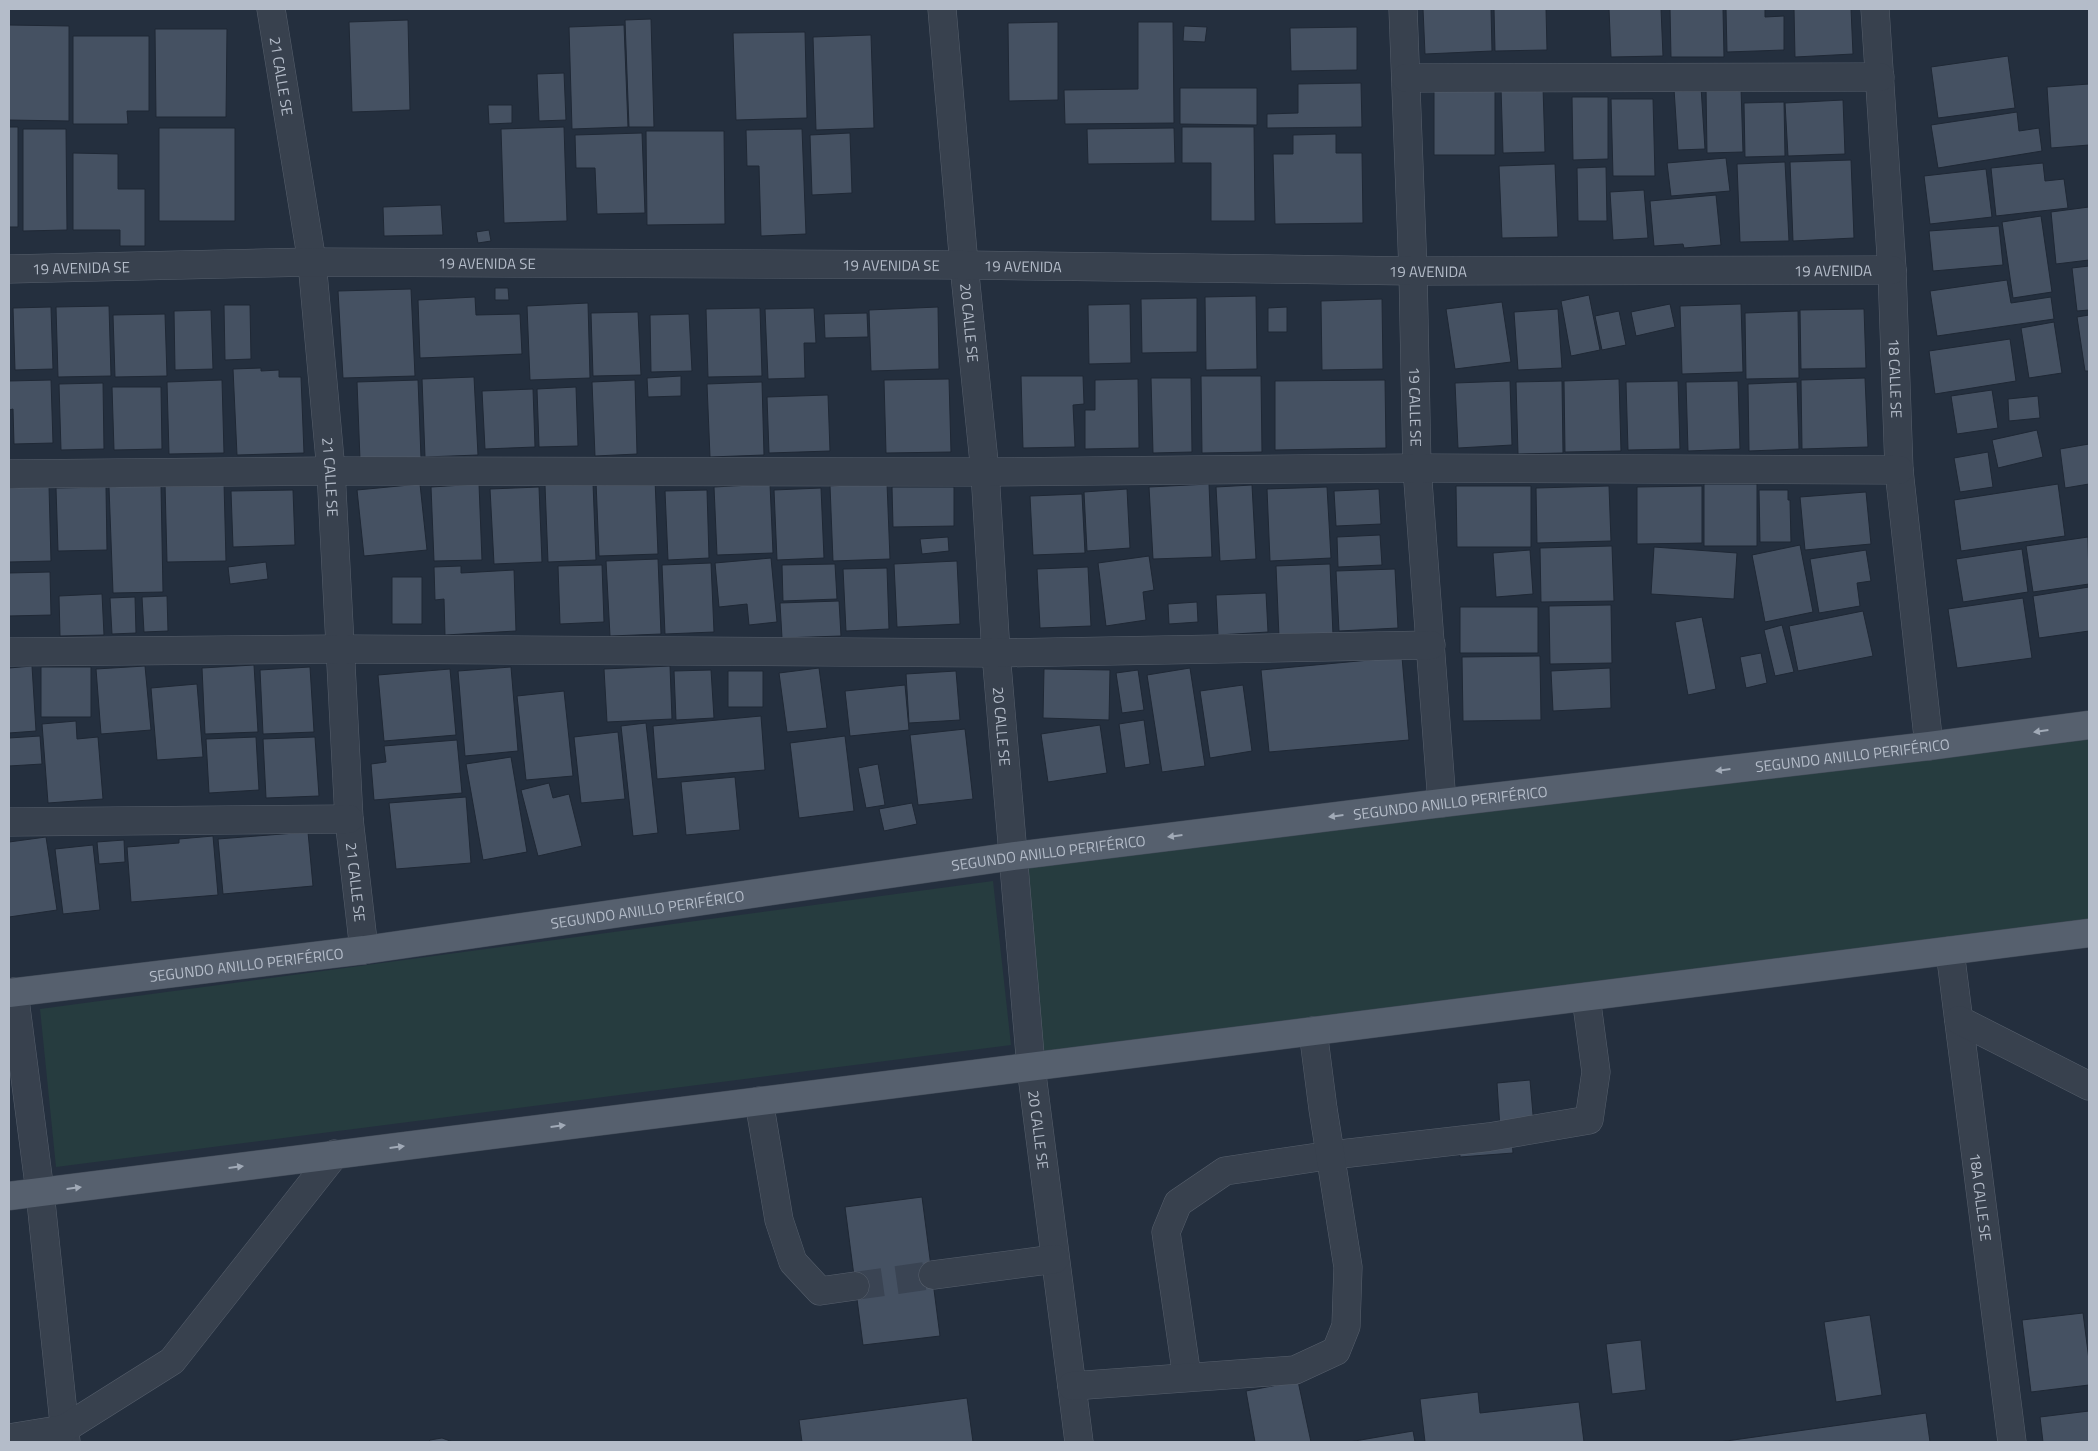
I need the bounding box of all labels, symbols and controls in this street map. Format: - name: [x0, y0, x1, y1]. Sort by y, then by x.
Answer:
- street label: 21 CALLE SE: [264, 35, 300, 117]
- street label: 19 AVENIDA SE: [438, 251, 536, 275]
- street label: 19 AVENIDA SE: [842, 253, 940, 276]
- street label: 19 AVENIDA: [984, 254, 1062, 278]
- street label: 19 AVENIDA SE: [32, 255, 130, 280]
- street label: 19 AVENIDA: [1389, 259, 1467, 283]
- street label: 19 AVENIDA: [1794, 259, 1872, 282]
- street label: 20 CALLE SE: [954, 282, 985, 364]
- street label: 18 CALLE SE: [1883, 338, 1909, 419]
- street label: 19 CALLE SE: [1403, 367, 1428, 447]
- street label: 21 CALLE SE: [316, 436, 345, 517]
- street label: 20 CALLE SE: [987, 686, 1017, 767]
- one-way arrow: [2033, 728, 2049, 736]
- street label: SEGUNDO ANILLO PERIFÉRICO: [1754, 732, 1951, 778]
- one-way arrow: [1715, 766, 1731, 774]
- street label: SEGUNDO ANILLO PERIFÉRICO: [1352, 779, 1549, 825]
- one-way arrow: [1328, 812, 1344, 820]
- street label: SEGUNDO ANILLO PERIFÉRICO: [950, 828, 1147, 876]
- one-way arrow: [1166, 832, 1182, 840]
- street label: 21 CALLE SE: [340, 841, 372, 923]
- street label: SEGUNDO ANILLO PERIFÉRICO: [549, 884, 746, 934]
- street label: SEGUNDO ANILLO PERIFÉRICO: [148, 941, 345, 987]
- street label: 20 CALLE SE: [1023, 1089, 1055, 1171]
- one-way arrow: [550, 1122, 566, 1130]
- one-way arrow: [389, 1143, 405, 1151]
- street label: 18A CALLE SE: [1964, 1152, 1998, 1242]
- one-way arrow: [228, 1163, 244, 1171]
- one-way arrow: [67, 1184, 83, 1192]

